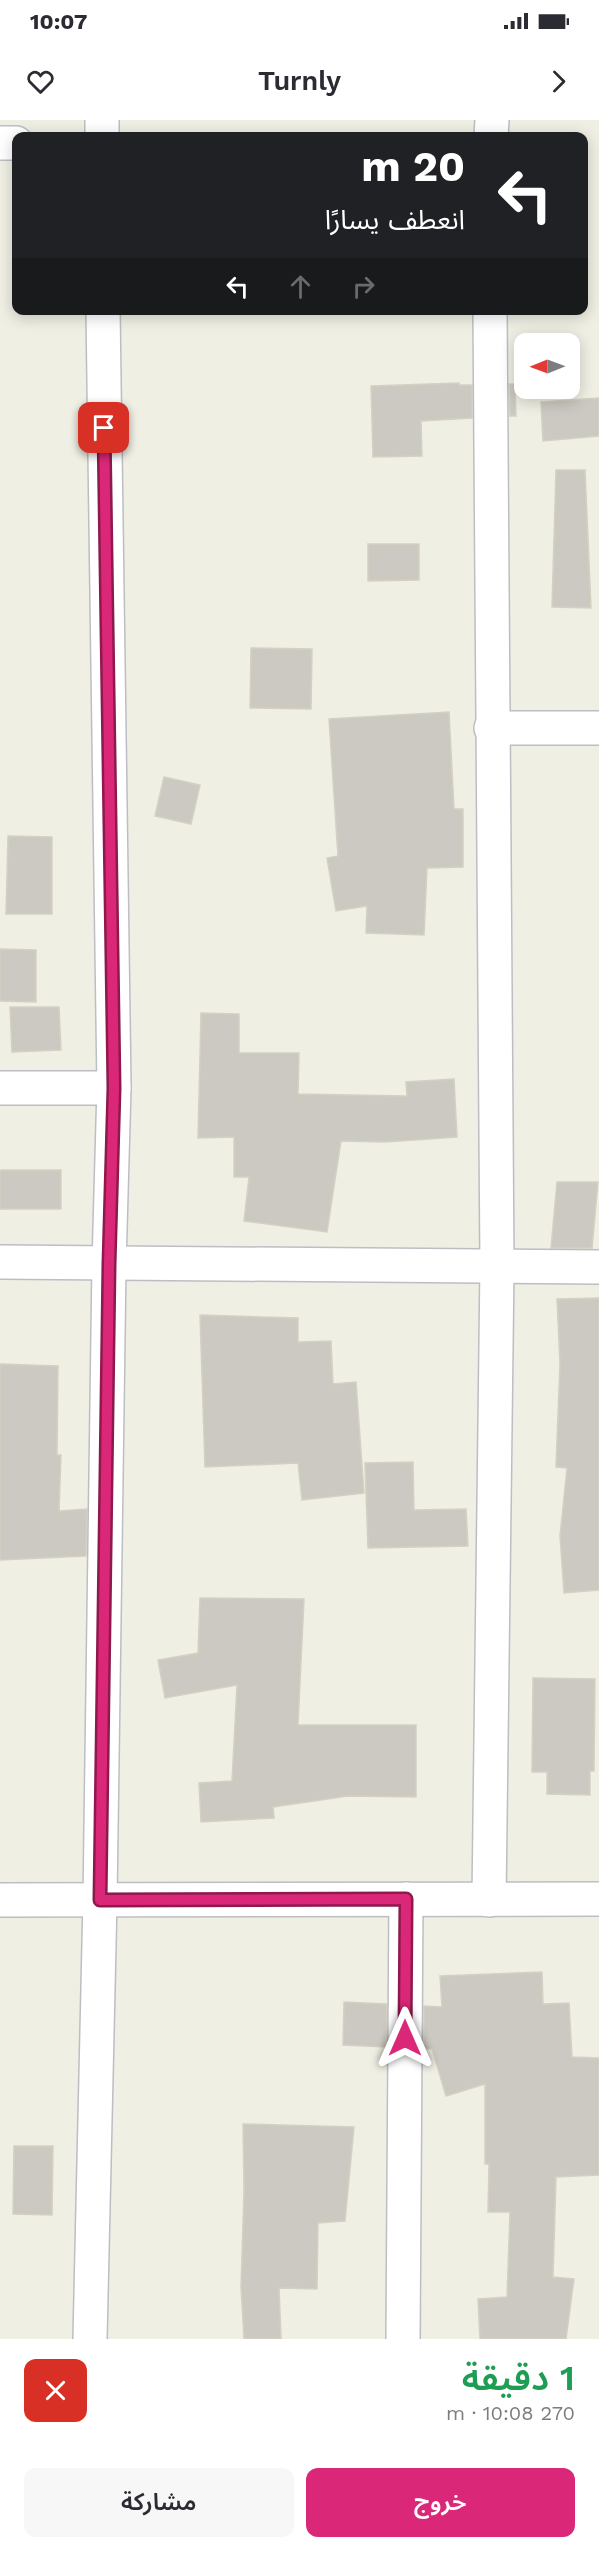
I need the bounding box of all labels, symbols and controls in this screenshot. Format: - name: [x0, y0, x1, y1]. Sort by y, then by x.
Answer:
- text: 10:07: [30, 9, 87, 34]
- icon: heart: [24, 65, 57, 98]
- text: Turnly: [258, 65, 341, 97]
- icon: forward: [542, 65, 575, 98]
- text: 20 m: [361, 142, 465, 191]
- icon: left: [486, 156, 564, 234]
- text: انعطف يسارًا: [325, 204, 465, 236]
- icon: left: [221, 270, 254, 303]
- icon: ahead: [284, 270, 317, 303]
- icon: right: [347, 270, 380, 303]
- north arrow: [514, 333, 580, 399]
- map controls: [514, 333, 580, 399]
- pin: [78, 402, 129, 453]
- icon: arrive: [87, 411, 120, 444]
- position arrow: [373, 2006, 437, 2070]
- text: 1 دقيقة: [462, 2357, 575, 2399]
- button: close: [24, 2359, 87, 2422]
- text: 270 m · 10:08: [446, 2401, 575, 2425]
- button: مشاركة: [24, 2468, 294, 2537]
- button: خروج: [306, 2468, 575, 2537]

